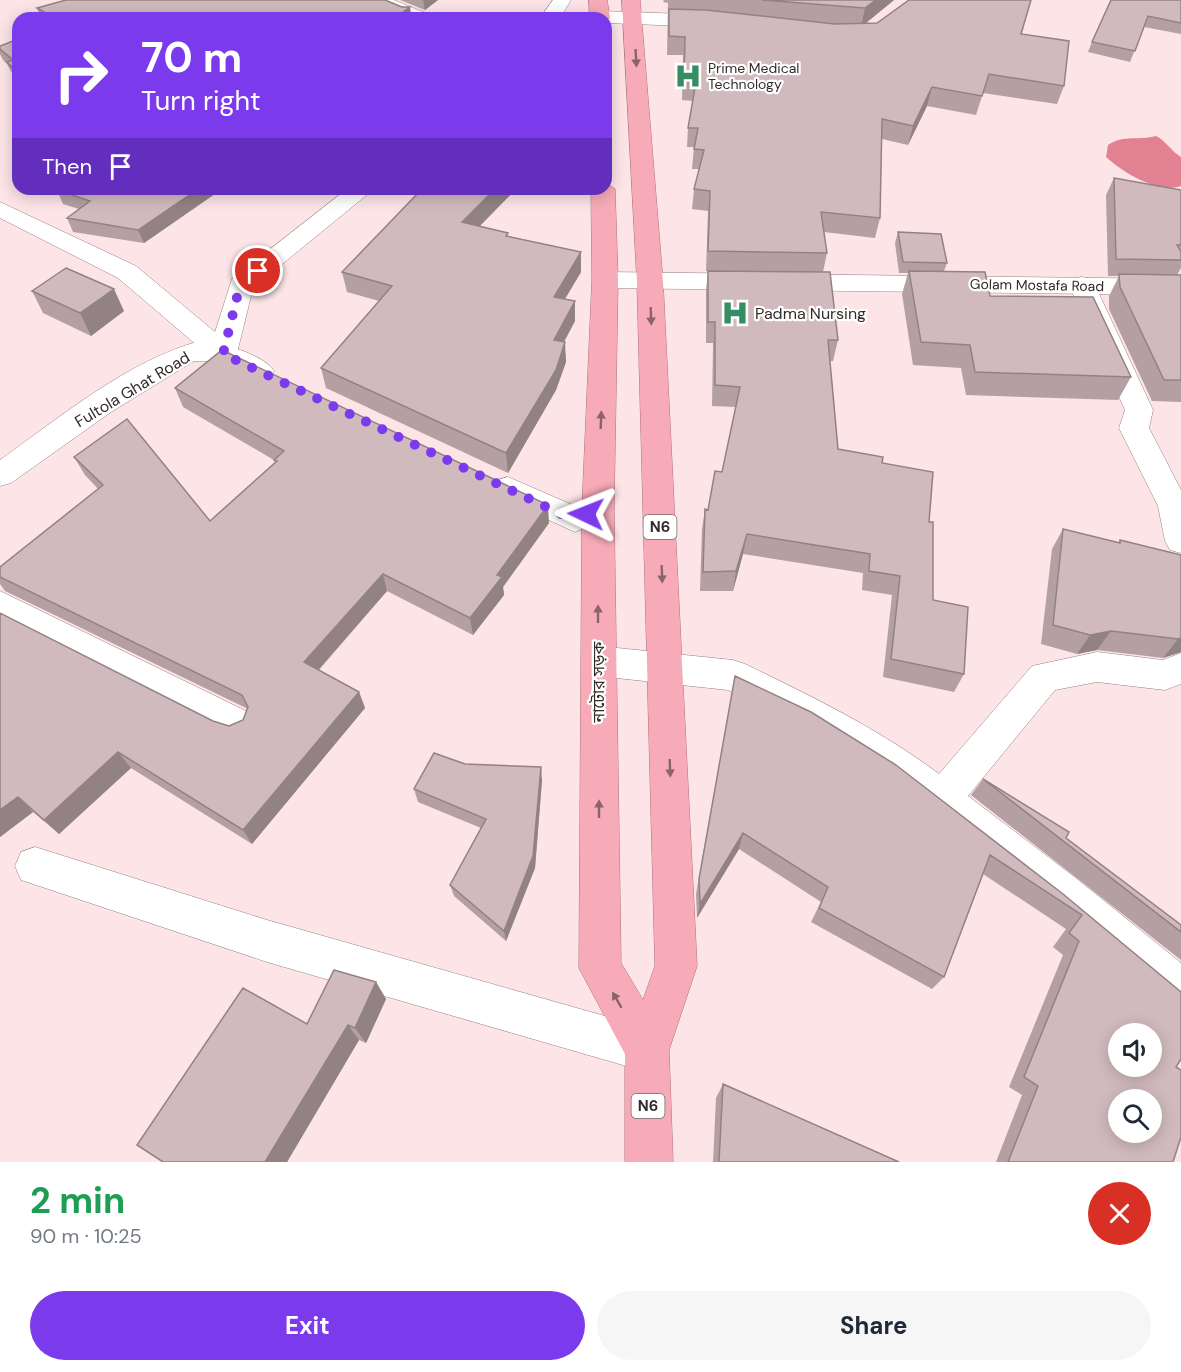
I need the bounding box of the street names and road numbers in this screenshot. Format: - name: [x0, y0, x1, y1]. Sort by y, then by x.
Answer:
- street label: Golam Mostafa Road: [970, 275, 1104, 295]
- street label: Fultola Ghat Road: [71, 347, 194, 432]
- road number: N6: [644, 515, 676, 539]
- street label: নাটোর সড়ক: [588, 641, 609, 723]
- road number: N6: [632, 1094, 664, 1118]

